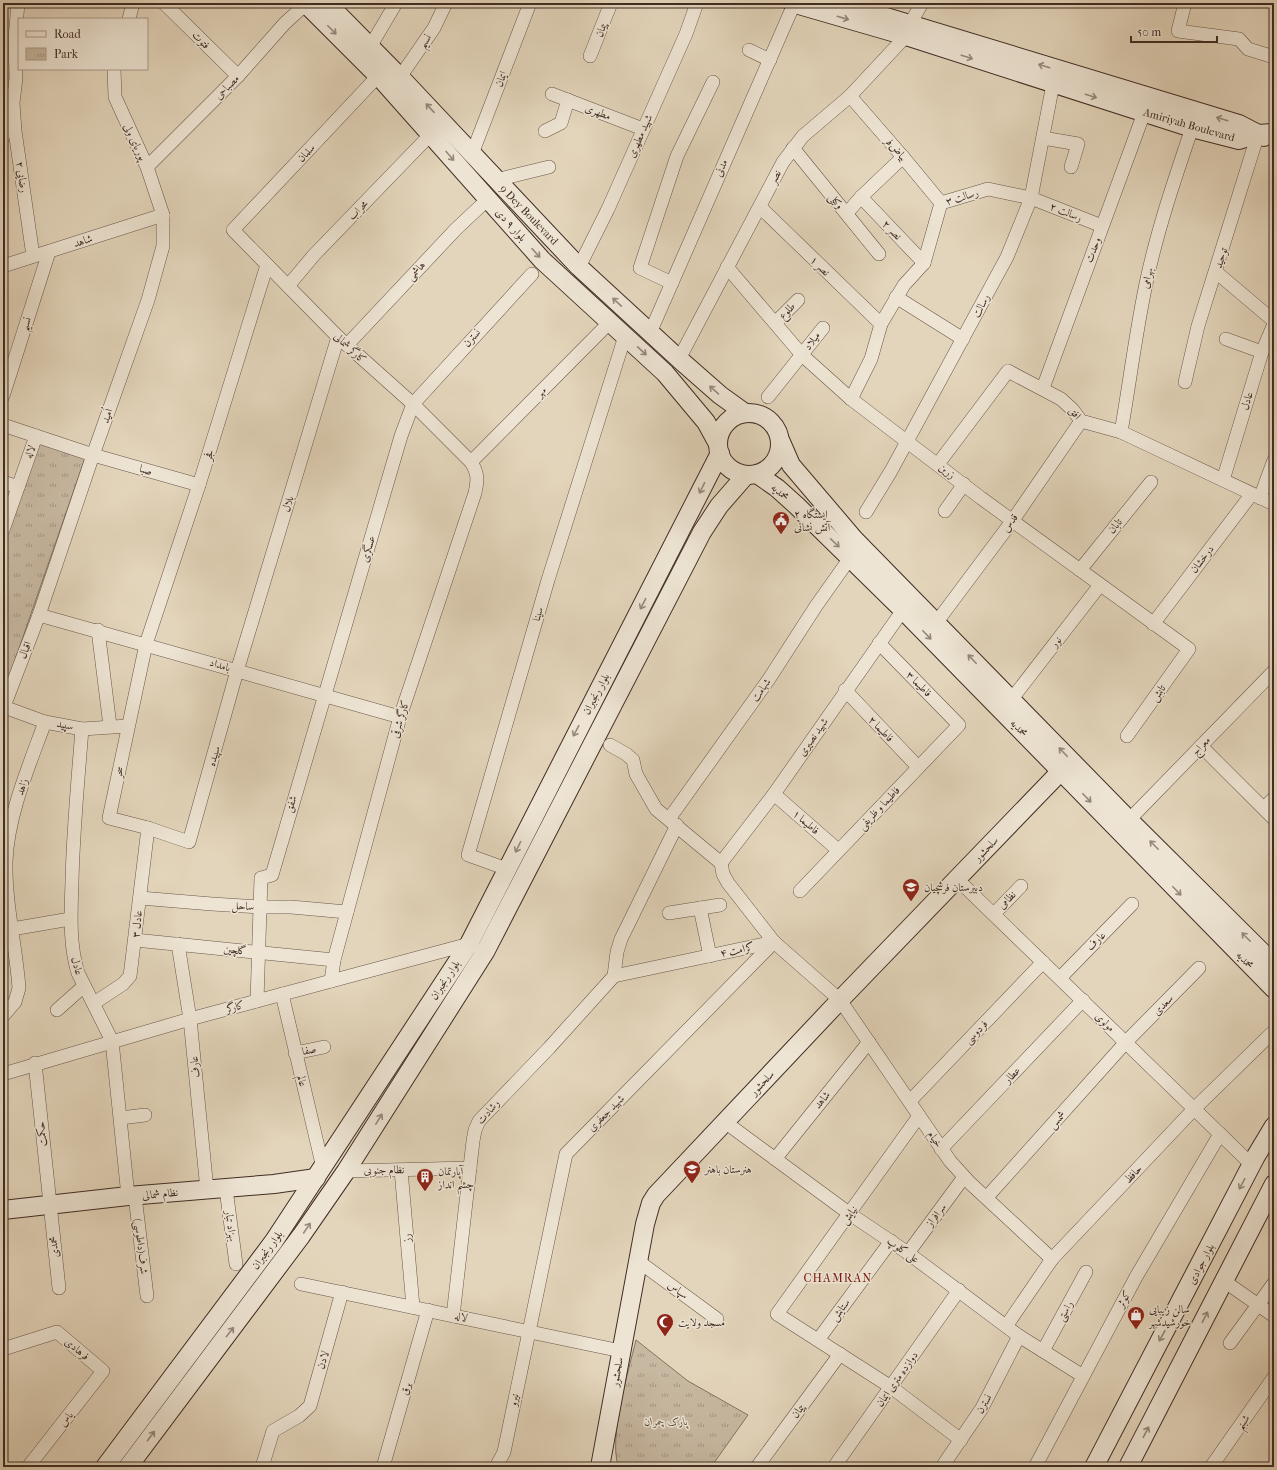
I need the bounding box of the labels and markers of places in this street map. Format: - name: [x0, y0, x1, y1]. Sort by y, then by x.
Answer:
- place label: ایستگاه ۲ آتش نشانی: [794, 507, 832, 535]
- public building icon: ایستگاه ۲ آتش نشانی: [771, 510, 791, 535]
- school or university icon: دبیرستان فرشچیان: [901, 877, 921, 902]
- place label: دبیرستان فرشچیان: [924, 881, 983, 895]
- school or university icon: هنرستان باهنر: [682, 1159, 702, 1184]
- place label: هنرستان باهنر: [704, 1163, 752, 1176]
- place label: آپارتمان چشم انداز: [437, 1164, 474, 1195]
- building icon: آپارتمان چشم انداز: [415, 1167, 435, 1192]
- place label: سالن زیبایی خورشیدشهر: [1148, 1303, 1191, 1330]
- shop icon: سالن زیبایی خورشیدشهر: [1126, 1305, 1146, 1330]
- mosque icon: مسجد ولایت: [655, 1312, 675, 1337]
- place label: مسجد ولایت: [678, 1316, 725, 1329]

